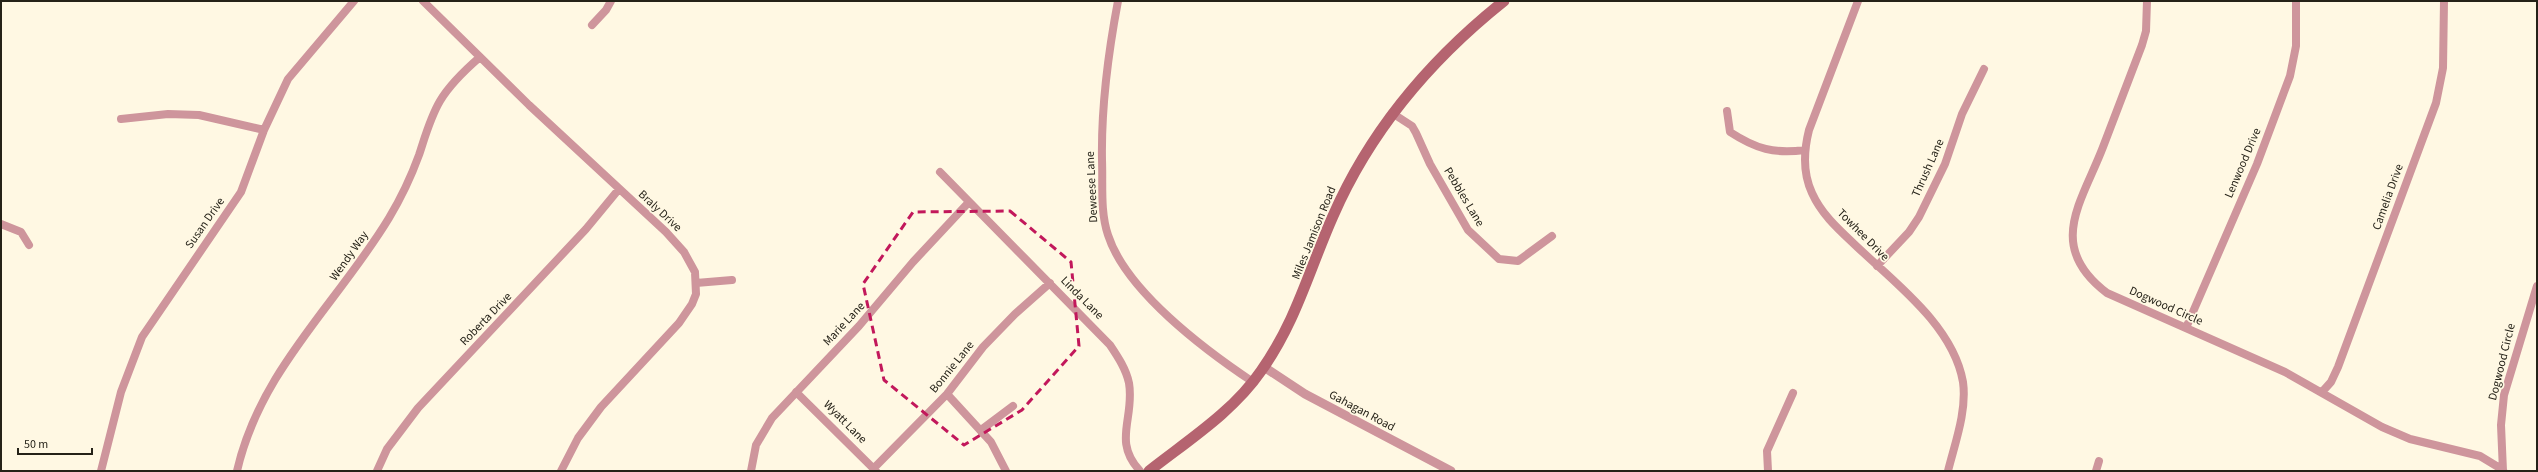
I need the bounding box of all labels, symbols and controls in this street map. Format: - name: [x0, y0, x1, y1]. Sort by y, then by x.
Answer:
- street label: Lenwood Drive: [2221, 125, 2265, 201]
- street label: Thrush Lane: [1908, 136, 1948, 200]
- street label: Deweese Lane: [1082, 151, 1102, 223]
- street label: Camelia Drive: [2368, 162, 2408, 232]
- street label: Pebbles Lane: [1440, 164, 1488, 230]
- street label: Miles Jamison Road: [1288, 184, 1340, 282]
- street label: Braly Drive: [634, 186, 686, 236]
- street label: Susan Drive: [181, 194, 229, 252]
- street label: Towhee Drive: [1833, 205, 1893, 265]
- street label: Wendy Way: [326, 227, 373, 284]
- street label: Linda Lane: [1057, 273, 1107, 323]
- street label: Dogwood Circle: [2127, 282, 2206, 330]
- street label: Roberta Drive: [456, 289, 516, 349]
- street label: Marie Lane: [819, 298, 869, 350]
- street label: Dogwood Circle: [2484, 322, 2520, 402]
- street label: Bonnie Lane: [926, 337, 978, 397]
- street label: Gahagan Road: [1326, 386, 1398, 436]
- street label: Wyatt Lane: [819, 396, 871, 448]
- scale bar: [18, 430, 92, 456]
- text: 50 m: [24, 436, 48, 453]

